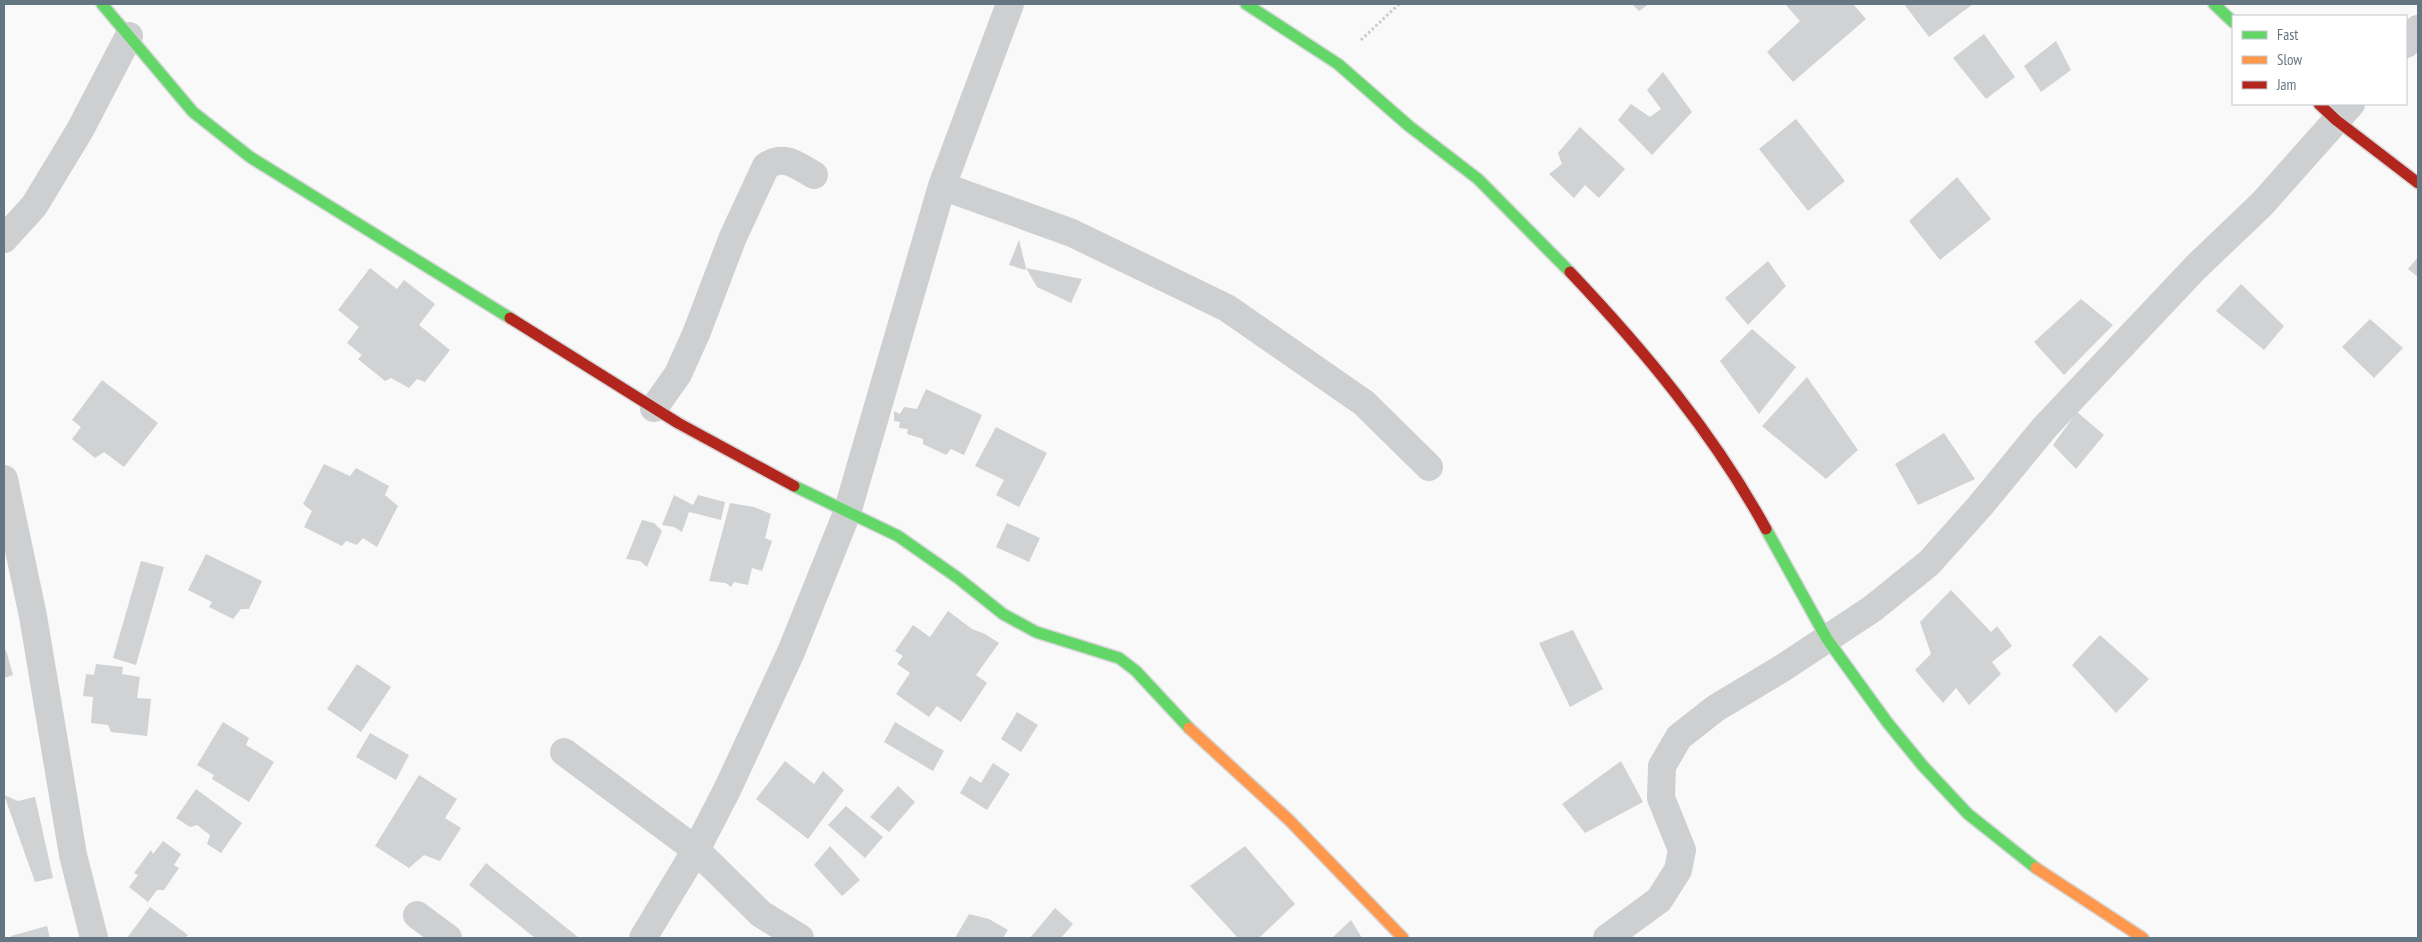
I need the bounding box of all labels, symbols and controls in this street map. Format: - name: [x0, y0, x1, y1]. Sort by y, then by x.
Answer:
- legend: [2232, 15, 2407, 105]
- text: Fast: [2277, 25, 2298, 44]
- text: Slow: [2277, 50, 2302, 69]
- text: Jam: [2276, 75, 2296, 94]

